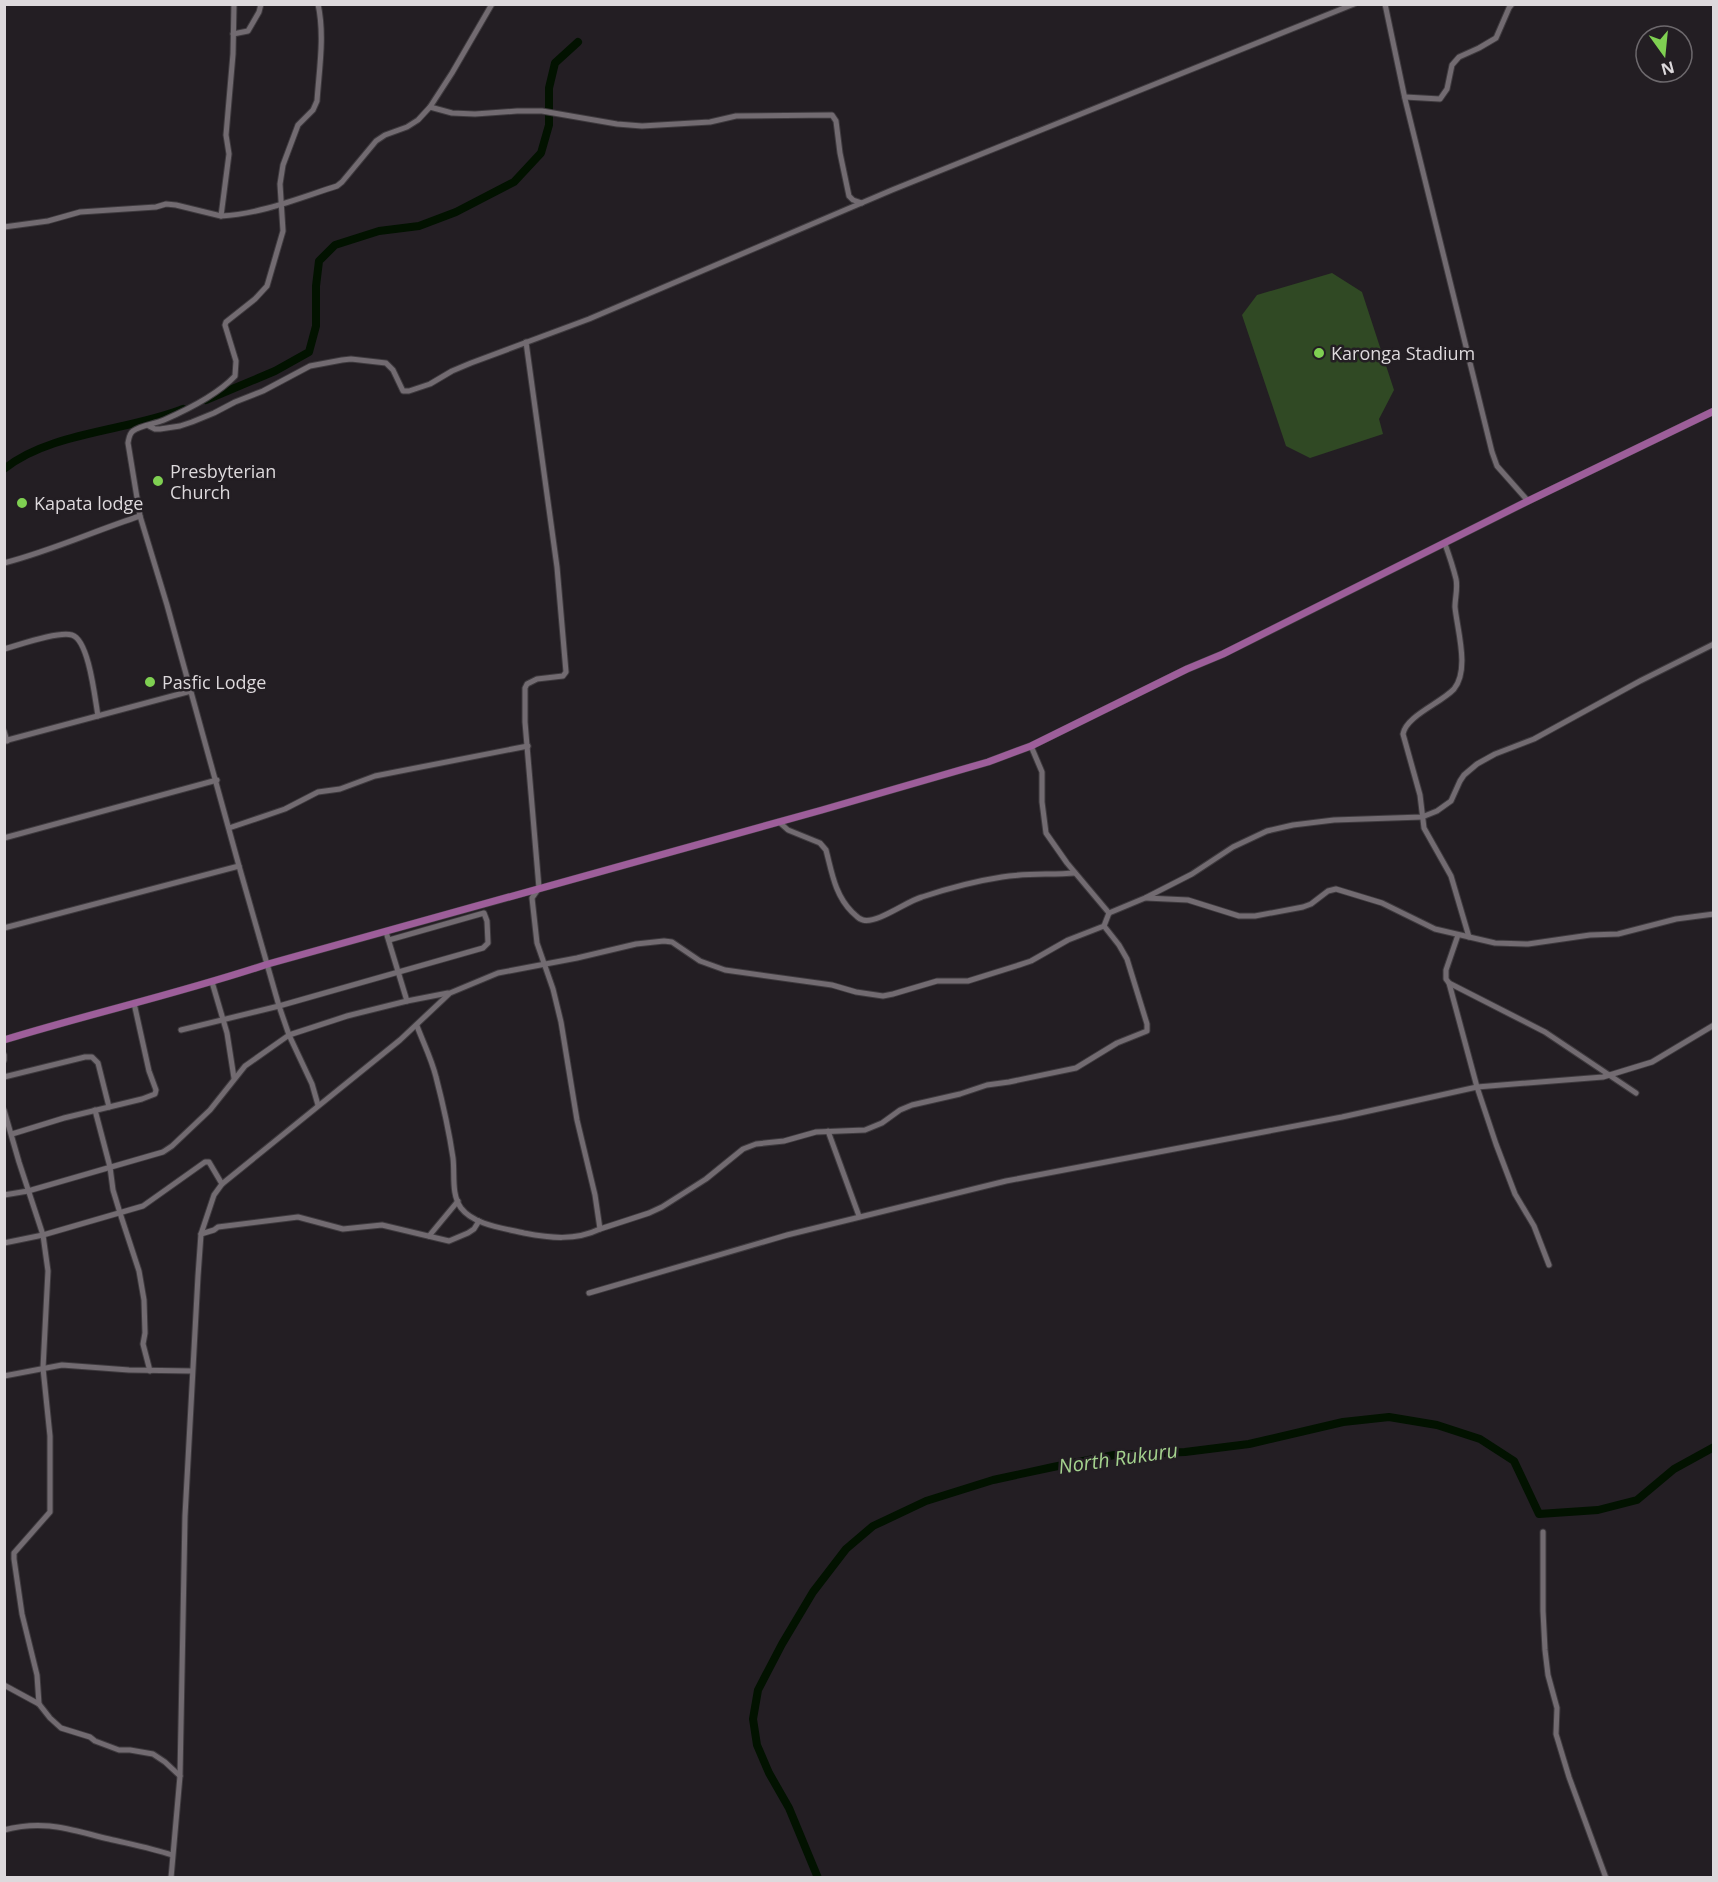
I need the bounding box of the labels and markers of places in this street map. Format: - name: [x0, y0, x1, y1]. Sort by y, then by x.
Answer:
- place label: Karonga Stadium: [1331, 341, 1475, 365]
- marker: Karonga Stadium: [1312, 346, 1326, 360]
- place label: Presbyterian Church: [170, 459, 276, 504]
- marker: Presbyterian Church: [151, 474, 165, 488]
- place label: Kapata lodge: [34, 491, 143, 515]
- marker: Kapata lodge: [15, 496, 29, 510]
- place label: Pasfic Lodge: [162, 670, 266, 694]
- marker: Pasfic Lodge: [143, 675, 157, 689]

